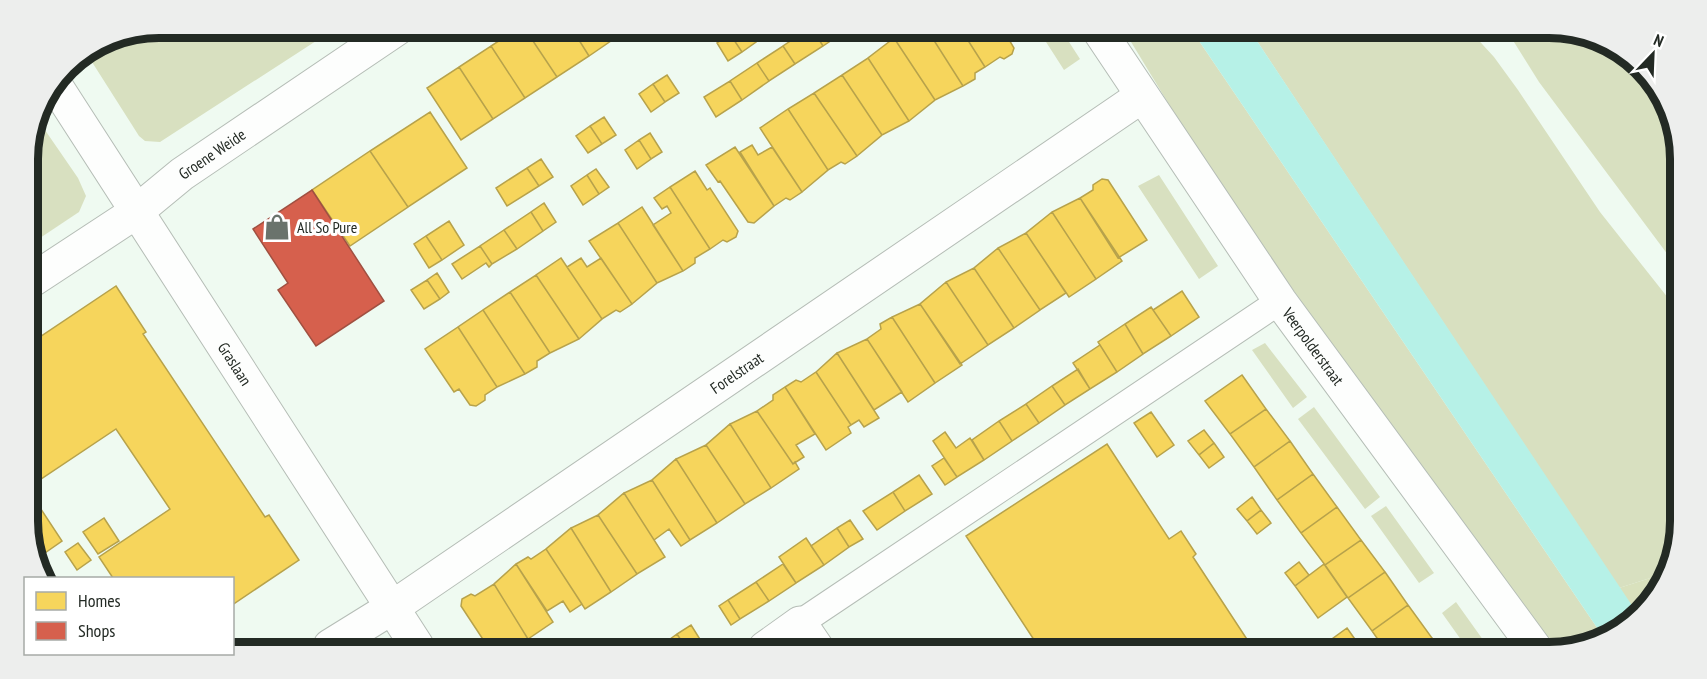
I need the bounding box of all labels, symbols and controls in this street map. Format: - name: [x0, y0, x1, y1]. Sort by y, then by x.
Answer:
- north arrow: [1623, 24, 1683, 84]
- text: N: [1651, 29, 1667, 51]
- street label: Groene Weide: [175, 124, 249, 183]
- shop icon: All So Pure: [262, 212, 292, 242]
- place label: All So Pure: [297, 217, 357, 237]
- street label: Veerpolderstraat: [1278, 303, 1349, 389]
- street label: Graslaan: [214, 338, 256, 389]
- street label: Forelstraat: [706, 347, 767, 398]
- legend: [24, 577, 234, 655]
- text: Homes: [78, 589, 121, 612]
- text: Shops: [78, 619, 115, 642]

